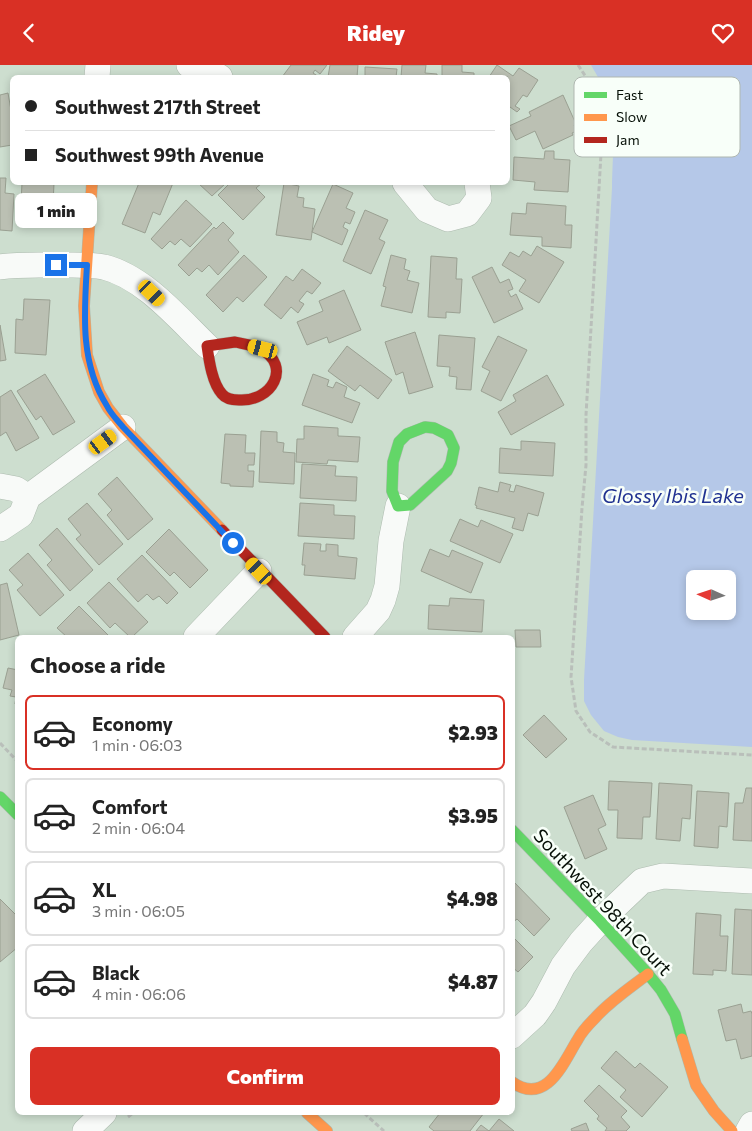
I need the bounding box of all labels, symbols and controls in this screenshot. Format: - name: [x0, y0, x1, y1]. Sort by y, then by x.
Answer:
- icon: back: [15, 19, 43, 47]
- text: Ridey: [347, 19, 405, 46]
- icon: heart: [709, 19, 737, 47]
- legend: [574, 77, 740, 157]
- text: Fast: [616, 86, 643, 103]
- text: Southwest 217th Street: [55, 95, 260, 118]
- text: Slow: [616, 108, 647, 125]
- text: Jam: [616, 131, 640, 148]
- text: Southwest 99th Avenue: [55, 143, 264, 166]
- callout: 1 min: [15, 193, 97, 227]
- text: 1 min: [37, 201, 75, 220]
- route end: [45, 254, 67, 276]
- car: [135, 277, 168, 309]
- car: [246, 338, 279, 360]
- car: [86, 427, 119, 457]
- water label: Glossy Ibis Lake: [602, 483, 744, 507]
- route start: [222, 532, 244, 554]
- car: [243, 555, 274, 587]
- north arrow: [686, 570, 736, 620]
- map controls: [686, 570, 736, 620]
- text: Choose a ride: [30, 651, 165, 678]
- icon: car: [32, 710, 77, 755]
- text: Economy: [92, 712, 173, 735]
- text: $2.93: [448, 721, 498, 744]
- text: 1 min · 06:03: [92, 735, 183, 754]
- icon: car: [32, 793, 77, 838]
- text: Comfort: [92, 795, 168, 818]
- text: $3.95: [448, 804, 498, 827]
- text: 2 min · 06:04: [92, 818, 185, 837]
- street label: Southwest 98th Court: [529, 824, 677, 980]
- icon: car: [32, 876, 77, 921]
- text: XL: [92, 878, 117, 901]
- text: $4.98: [446, 887, 498, 910]
- text: 3 min · 06:05: [92, 901, 185, 920]
- icon: car: [32, 959, 77, 1004]
- text: Black: [92, 961, 140, 984]
- text: $4.87: [448, 970, 498, 993]
- text: 4 min · 06:06: [92, 984, 186, 1003]
- button: Confirm: [30, 1047, 500, 1105]

